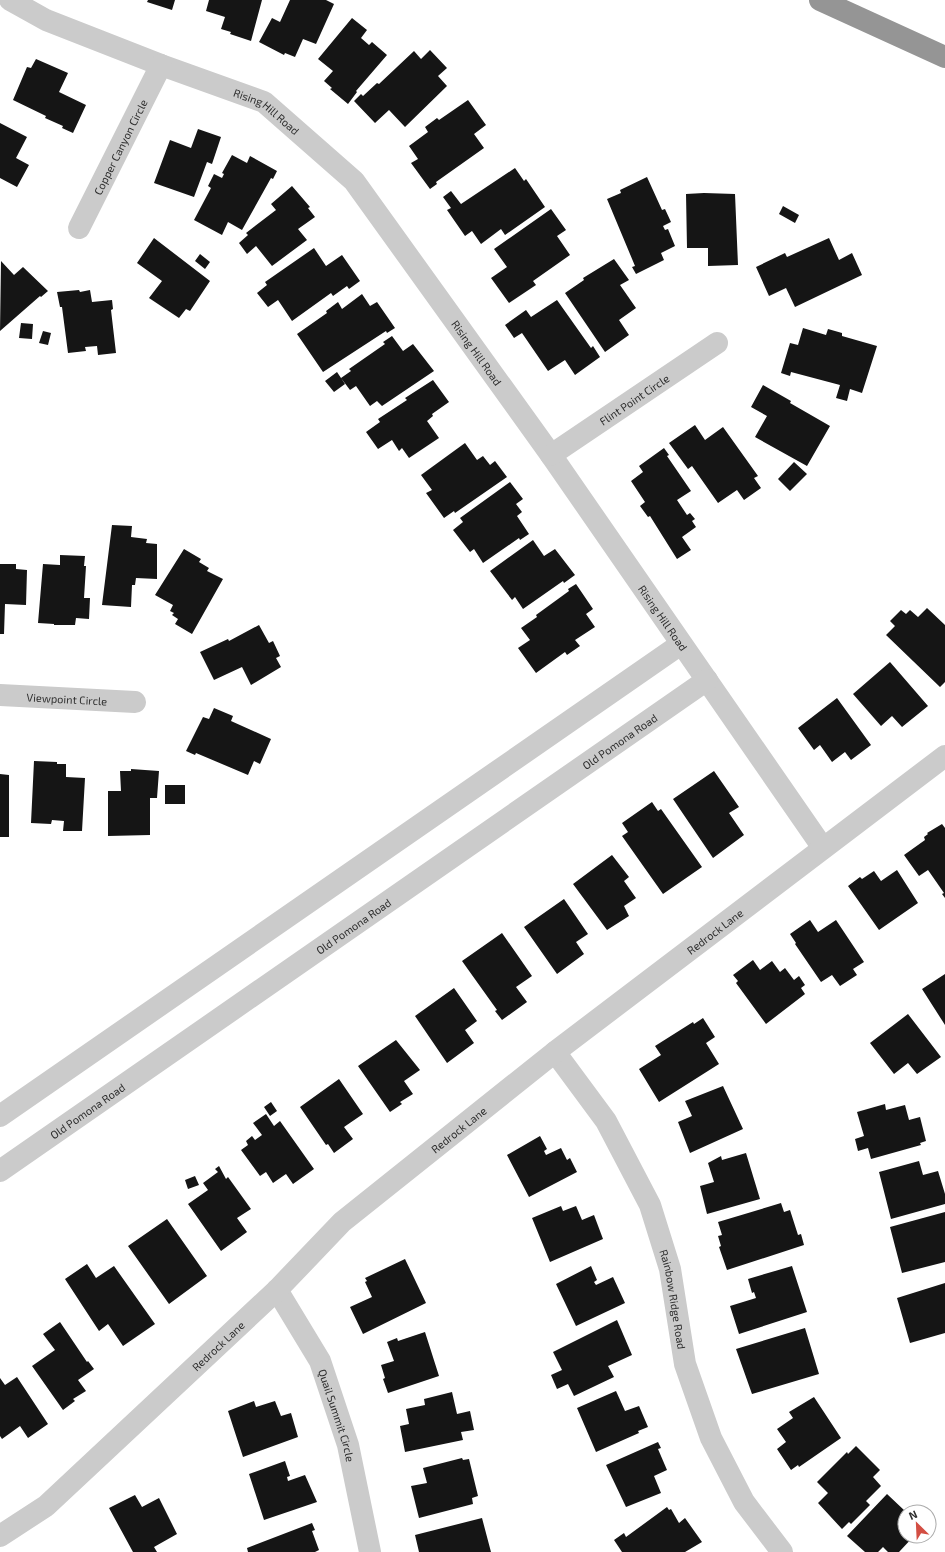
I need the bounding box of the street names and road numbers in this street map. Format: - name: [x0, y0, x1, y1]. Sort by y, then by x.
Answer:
- street label: Rising Hill Road: [232, 85, 302, 137]
- street label: Copper Canyon Circle: [90, 97, 149, 197]
- street label: Rising Hill Road: [449, 317, 505, 388]
- street label: Flint Point Circle: [597, 371, 671, 427]
- street label: Rising Hill Road: [636, 582, 691, 653]
- street label: Viewpoint Circle: [26, 690, 108, 707]
- street label: Old Pomona Road: [579, 710, 659, 771]
- street label: Old Pomona Road: [313, 895, 393, 956]
- street label: Redrock Lane: [684, 906, 745, 956]
- street label: Old Pomona Road: [47, 1080, 127, 1141]
- street label: Redrock Lane: [428, 1103, 489, 1155]
- street label: Rainbow Ridge Road: [658, 1248, 689, 1350]
- street label: Redrock Lane: [189, 1318, 247, 1373]
- street label: Quail Summit Circle: [316, 1367, 358, 1463]

